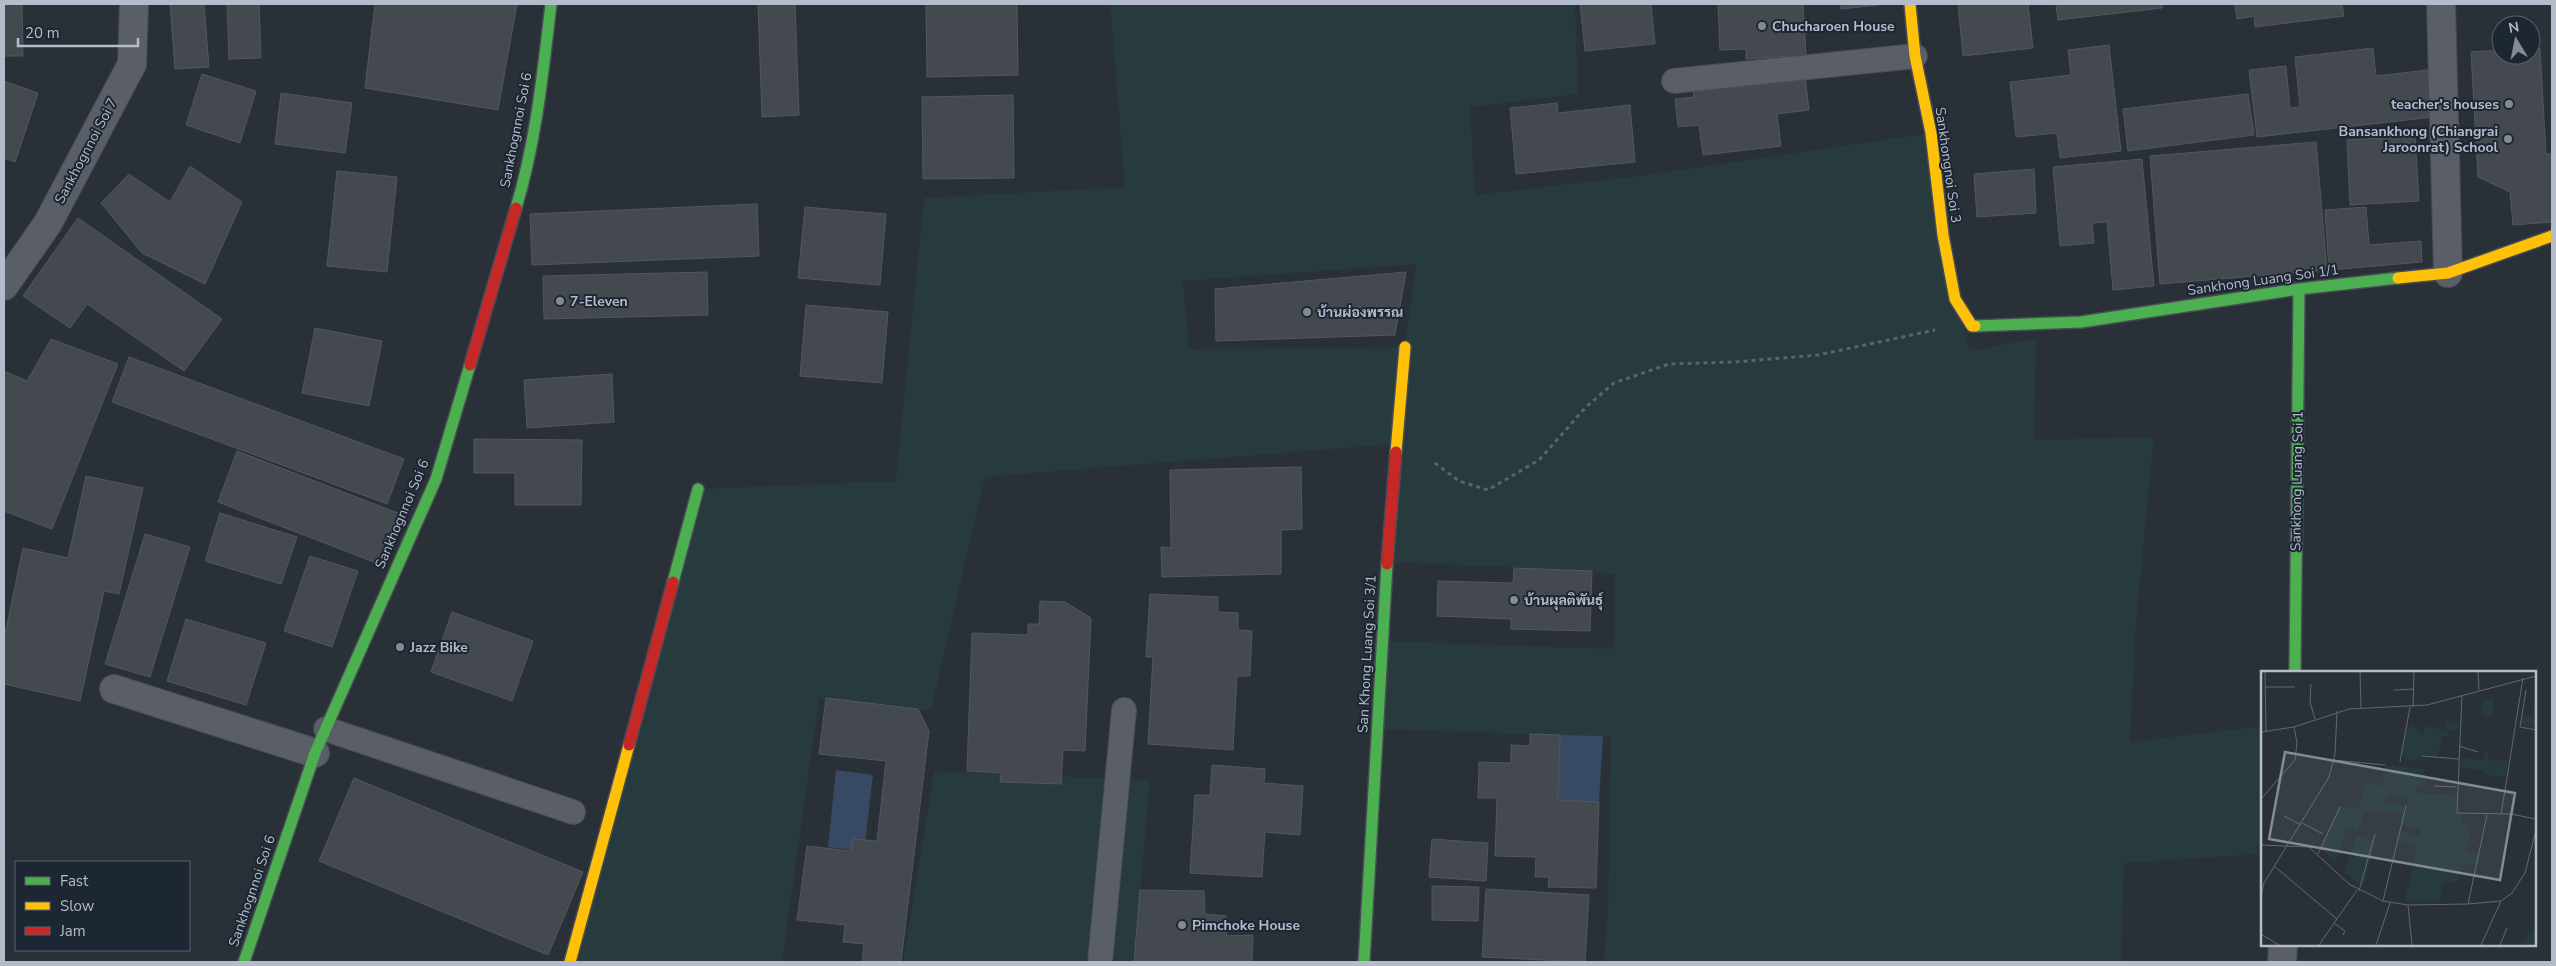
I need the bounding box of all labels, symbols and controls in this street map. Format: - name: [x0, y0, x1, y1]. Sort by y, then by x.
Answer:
- scale bar: [18, 15, 138, 47]
- north arrow: [2491, 15, 2541, 65]
- place label: Chucharoen House: [1772, 17, 1895, 36]
- text: N: [2507, 17, 2521, 38]
- marker: Chucharoen House: [1756, 20, 1768, 32]
- text: 20 m: [25, 23, 60, 43]
- street label: Sankhognnoi Soi 6: [496, 71, 536, 189]
- street label: Sankhognnoi Soi 7: [50, 95, 122, 207]
- place label: teacher's houses: [2391, 95, 2499, 114]
- marker: teacher's houses: [2503, 98, 2515, 110]
- street label: Sankhongnoi Soi 3: [1930, 106, 1966, 224]
- place label: Bansankhong (Chiangrai Jaroonrat) School: [2339, 122, 2499, 157]
- marker: Bansankhong (Chiangrai Jaroonrat) School: [2502, 133, 2514, 145]
- street label: Sankhong Luang Soi 1/1: [2186, 260, 2340, 300]
- place label: 7-Eleven: [570, 292, 628, 311]
- marker: 7-Eleven: [554, 295, 566, 307]
- place label: บ้านผ่องพรรณ: [1317, 303, 1403, 322]
- marker: บ้านผ่องพรรณ: [1301, 306, 1313, 318]
- street label: Sankhong Luang Soi 1: [2286, 411, 2308, 551]
- street label: Sankhognnoi Soi 6: [370, 456, 434, 572]
- street label: San Khong Luang Soi 3/1: [1353, 574, 1381, 734]
- place label: บ้านผุลติพันธ์ุ: [1524, 591, 1604, 611]
- marker: บ้านผุลติพันธ์ุ: [1508, 594, 1520, 606]
- place label: Jazz Bike: [409, 638, 468, 657]
- marker: Jazz Bike: [394, 641, 406, 653]
- inset map: [2261, 671, 2536, 946]
- street label: Sankhognnoi Soi 6: [224, 833, 280, 949]
- legend: [15, 861, 190, 951]
- text: Fast: [60, 871, 89, 891]
- text: Slow: [60, 896, 95, 916]
- place label: Pimchoke House: [1192, 916, 1300, 935]
- marker: Pimchoke House: [1176, 919, 1188, 931]
- text: Jam: [59, 921, 86, 941]

